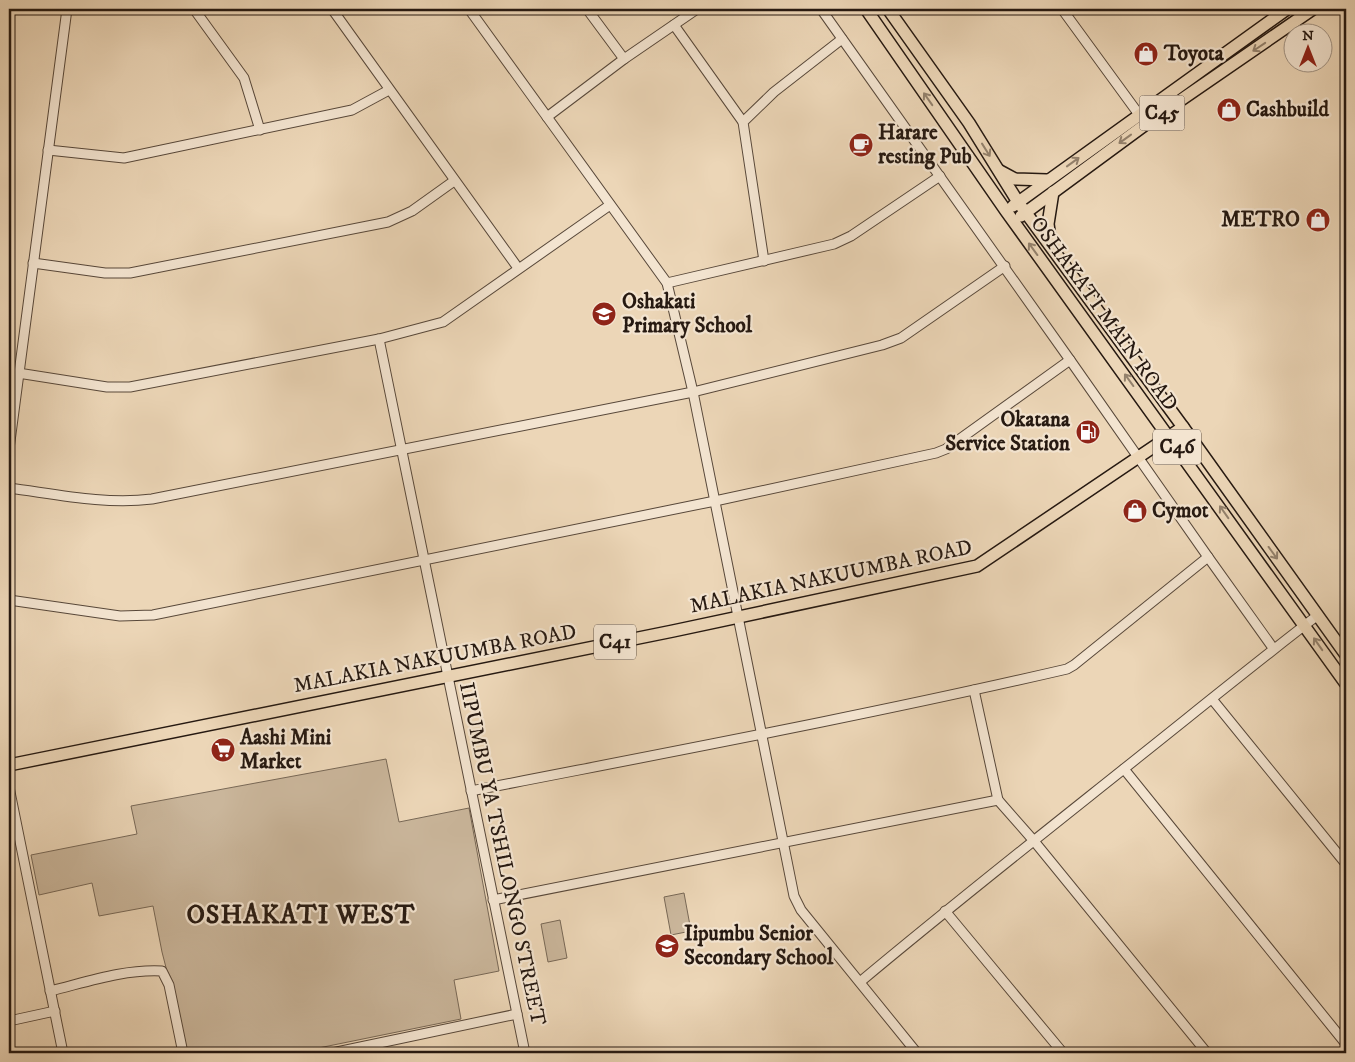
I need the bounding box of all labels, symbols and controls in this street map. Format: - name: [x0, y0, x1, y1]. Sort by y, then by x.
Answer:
- north arrow: [1282, 22, 1332, 72]
- text: N: [1302, 27, 1314, 45]
- shop icon: Toyota: [1133, 41, 1159, 67]
- place label: Toyota: [1163, 41, 1225, 67]
- one-way arrow: [1252, 42, 1266, 52]
- one-way arrow: [923, 92, 933, 106]
- road number: C45: [1140, 96, 1184, 130]
- shop icon: Cashbuild: [1216, 97, 1242, 123]
- place label: Cashbuild: [1246, 97, 1330, 123]
- place label: Harare resting Pub: [878, 120, 972, 170]
- cafe icon: Harare resting Pub: [848, 132, 874, 158]
- one-way arrow: [1118, 134, 1132, 144]
- one-way arrow: [981, 142, 991, 156]
- one-way arrow: [1066, 156, 1079, 167]
- place label: METRO: [1221, 207, 1300, 233]
- shop icon: METRO: [1305, 207, 1331, 233]
- street label: OSHAKATI MAIN ROAD: [1025, 212, 1183, 416]
- one-way arrow: [1028, 242, 1038, 256]
- place label: Oshakati Primary School: [622, 289, 753, 339]
- school or university icon: Oshakati Primary School: [591, 301, 617, 327]
- one-way arrow: [1124, 373, 1134, 387]
- place label: Okatana Service Station: [945, 407, 1071, 457]
- fuel station icon: Okatana Service Station: [1075, 419, 1101, 445]
- road number: C46: [1153, 430, 1201, 464]
- shop icon: Cymot: [1122, 498, 1148, 524]
- place label: Cymot: [1152, 498, 1209, 524]
- one-way arrow: [1219, 505, 1229, 519]
- street label: MALAKIA NAKUUMBA ROAD: [688, 534, 974, 620]
- one-way arrow: [1267, 546, 1278, 559]
- street label: MALAKIA NAKUUMBA ROAD: [291, 619, 579, 699]
- road number: C41: [594, 624, 636, 660]
- one-way arrow: [1313, 637, 1323, 651]
- street label: IIPUMBU YA TSHILONGO STREET: [453, 680, 551, 1028]
- place label: Aashi Mini Market: [239, 725, 332, 775]
- supermarket icon: Aashi Mini Market: [210, 737, 236, 763]
- district label: OSHAKATI WEST: [186, 899, 416, 932]
- place label: Iipumbu Senior Secondary School: [684, 921, 834, 971]
- school or university icon: Iipumbu Senior Secondary School: [654, 933, 680, 959]

